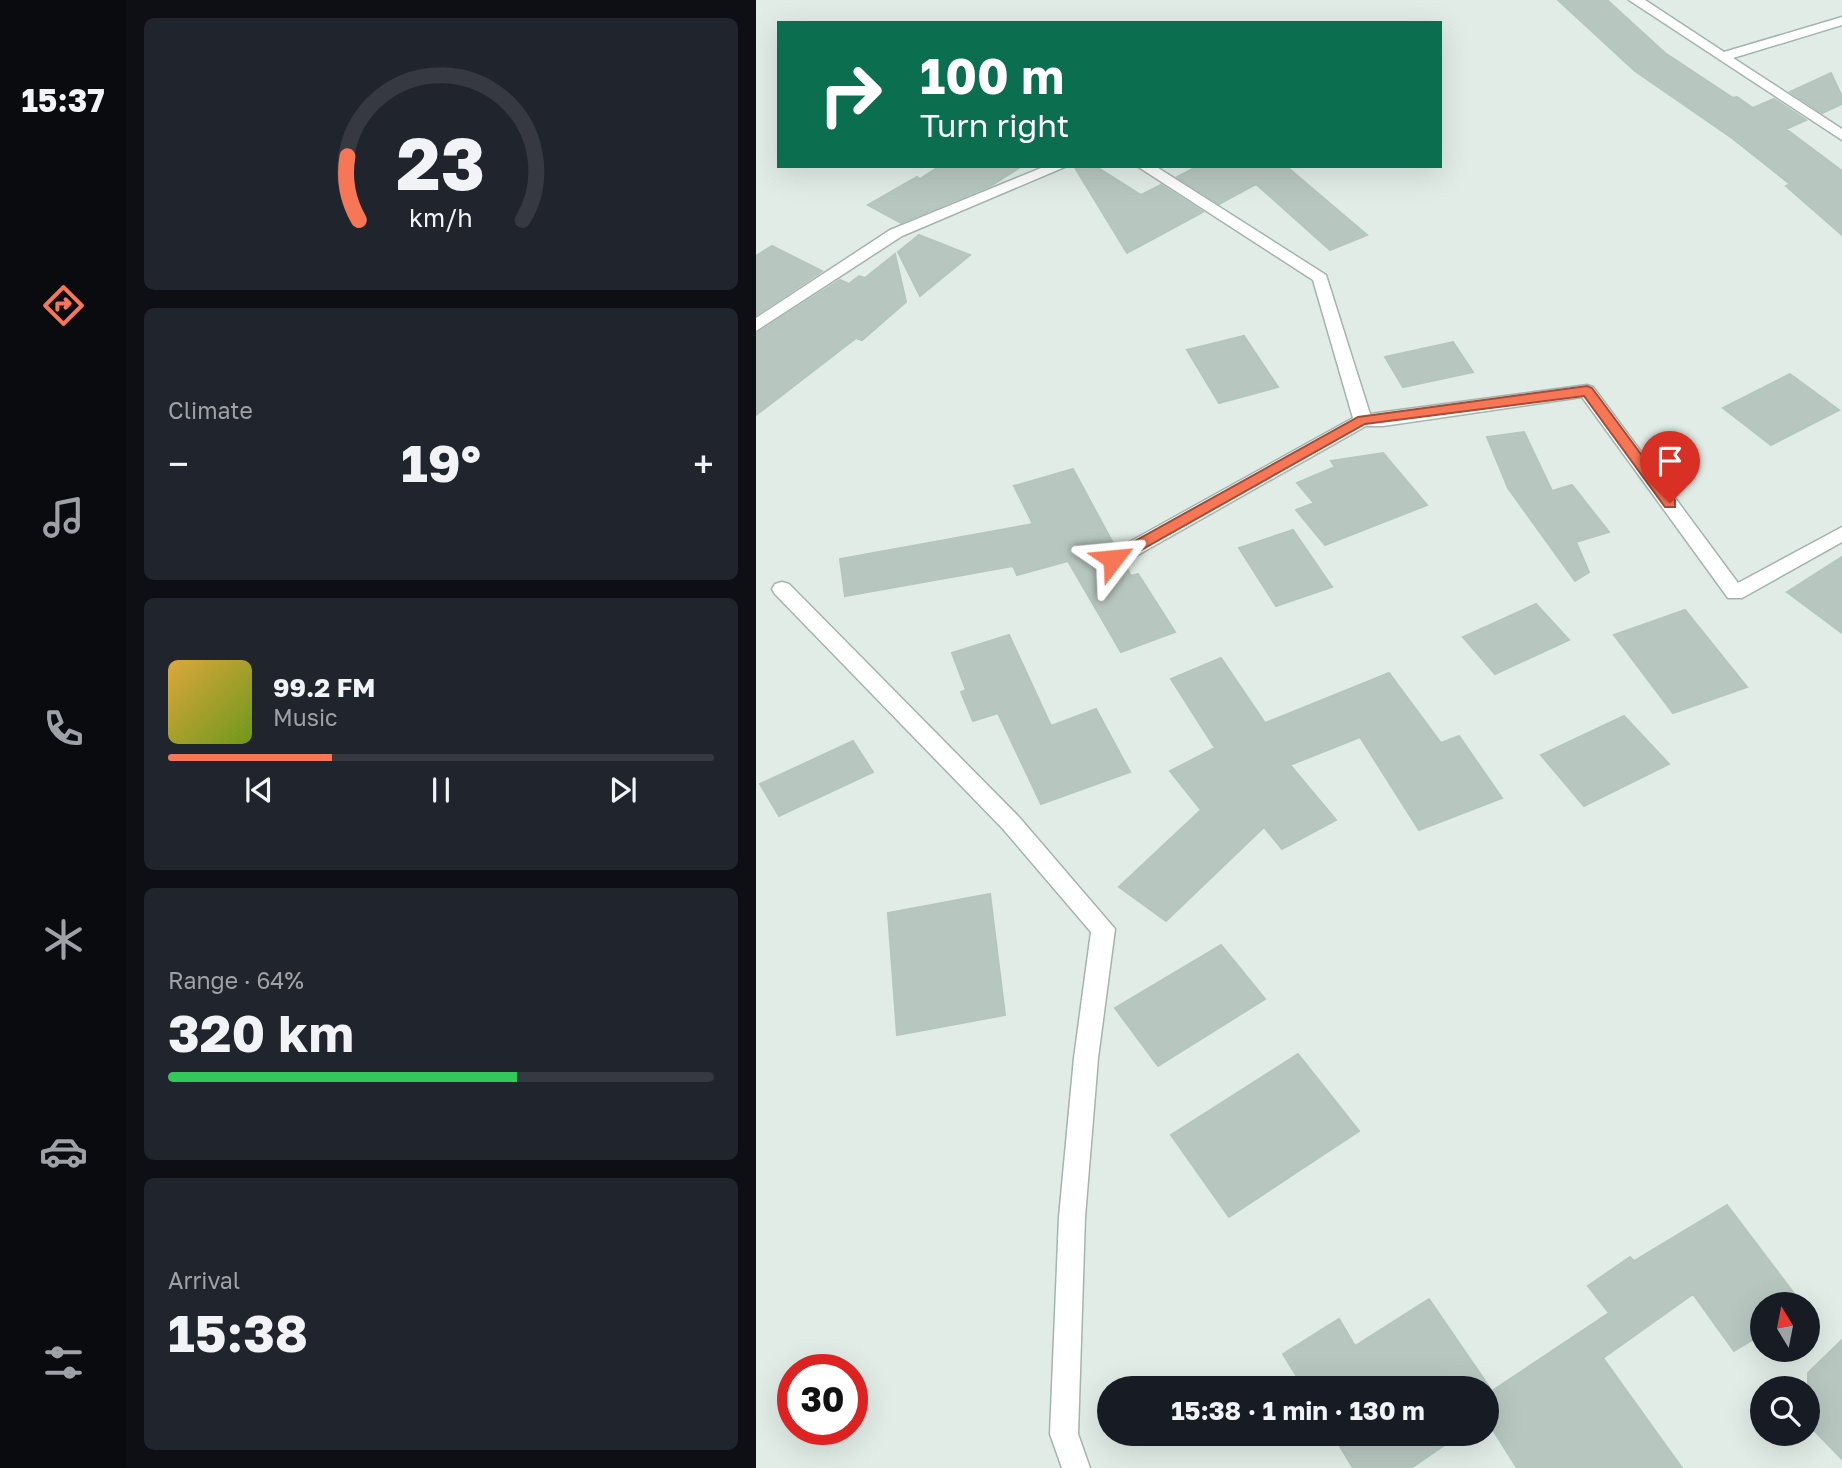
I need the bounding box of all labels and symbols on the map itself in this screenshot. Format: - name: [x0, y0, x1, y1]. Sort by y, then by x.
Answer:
- pin: [1640, 431, 1700, 503]
- position arrow: [1076, 522, 1150, 596]
- north arrow: [1750, 1292, 1820, 1362]
- speed limit sign: 30: [777, 1354, 868, 1445]

